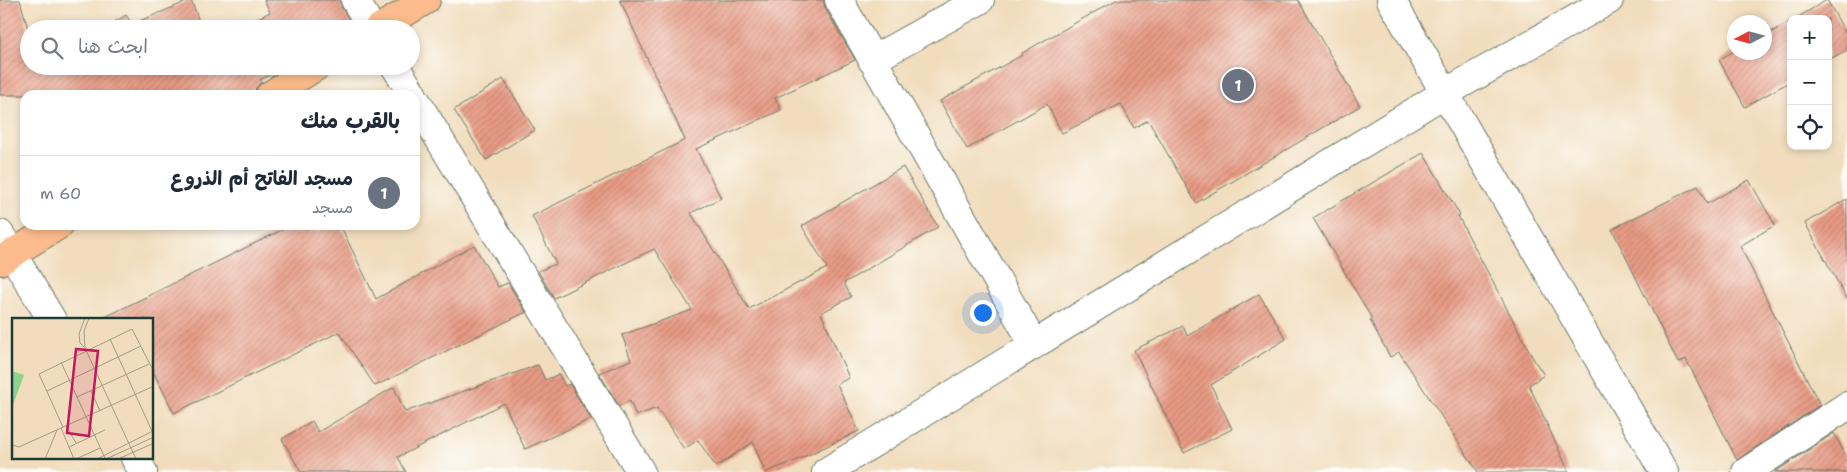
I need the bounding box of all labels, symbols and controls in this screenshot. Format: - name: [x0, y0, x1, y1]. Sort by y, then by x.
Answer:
- north arrow: [1727, 15, 1772, 60]
- map controls: [1787, 15, 1832, 150]
- button: +: [1787, 15, 1832, 60]
- search box: [20, 20, 420, 75]
- icon: search: [38, 34, 66, 62]
- text: ابحث هنا: [78, 34, 148, 59]
- button: −: [1787, 60, 1832, 105]
- pin: 1: [1222, 66, 1254, 104]
- button: locate: [1787, 105, 1832, 150]
- text: بالقرب منك: [301, 107, 400, 135]
- text: مسجد الفاتح أم الذروع: [171, 166, 353, 191]
- text: 60 m: [40, 183, 81, 204]
- text: 1: [380, 183, 388, 204]
- text: مسجد: [312, 197, 353, 218]
- your location: [970, 300, 996, 326]
- inset map: [12, 318, 154, 460]

